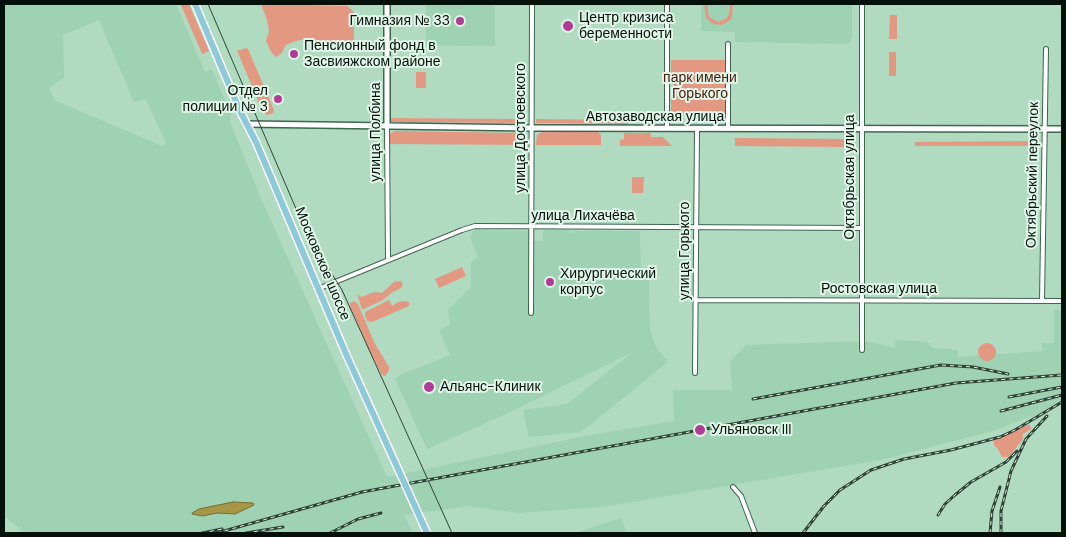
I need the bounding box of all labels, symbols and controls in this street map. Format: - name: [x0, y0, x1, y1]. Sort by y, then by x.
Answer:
- place label: Центр кризиса беременности: [579, 10, 674, 42]
- place label: Гимназия № 33: [350, 13, 450, 29]
- marker: Гимназия № 33: [454, 15, 466, 27]
- marker: Центр кризиса беременности: [561, 19, 575, 33]
- place label: Пенсионный фонд в Засвияжском районе: [304, 38, 441, 70]
- marker: Пенсионный фонд в Засвияжском районе: [288, 48, 300, 60]
- street label: улица Достоевского: [513, 63, 529, 193]
- park label: парк имени Горького: [663, 70, 737, 102]
- street label: улица Полбина: [368, 82, 384, 182]
- place label: Отдел полиции № 3: [183, 83, 268, 115]
- marker: Отдел полиции № 3: [272, 93, 284, 105]
- street label: Октябрьский переулок: [1023, 102, 1043, 248]
- street label: Автозаводская улица: [586, 109, 724, 125]
- street label: Октябрьская улица: [842, 114, 858, 240]
- street label: улица Горького: [677, 202, 693, 300]
- street label: Московское шоссе: [291, 205, 353, 323]
- street label: улица Лихачёва: [531, 208, 635, 224]
- place label: Хирургический корпус: [560, 266, 656, 298]
- marker: Хирургический корпус: [544, 276, 556, 288]
- street label: Ростовская улица: [821, 281, 937, 297]
- place label: Альянс-Клиник: [440, 379, 541, 395]
- marker: Альянс-Клиник: [422, 380, 436, 394]
- place label: Ульяновск III: [711, 422, 791, 438]
- marker: Ульяновск III: [693, 423, 707, 437]

